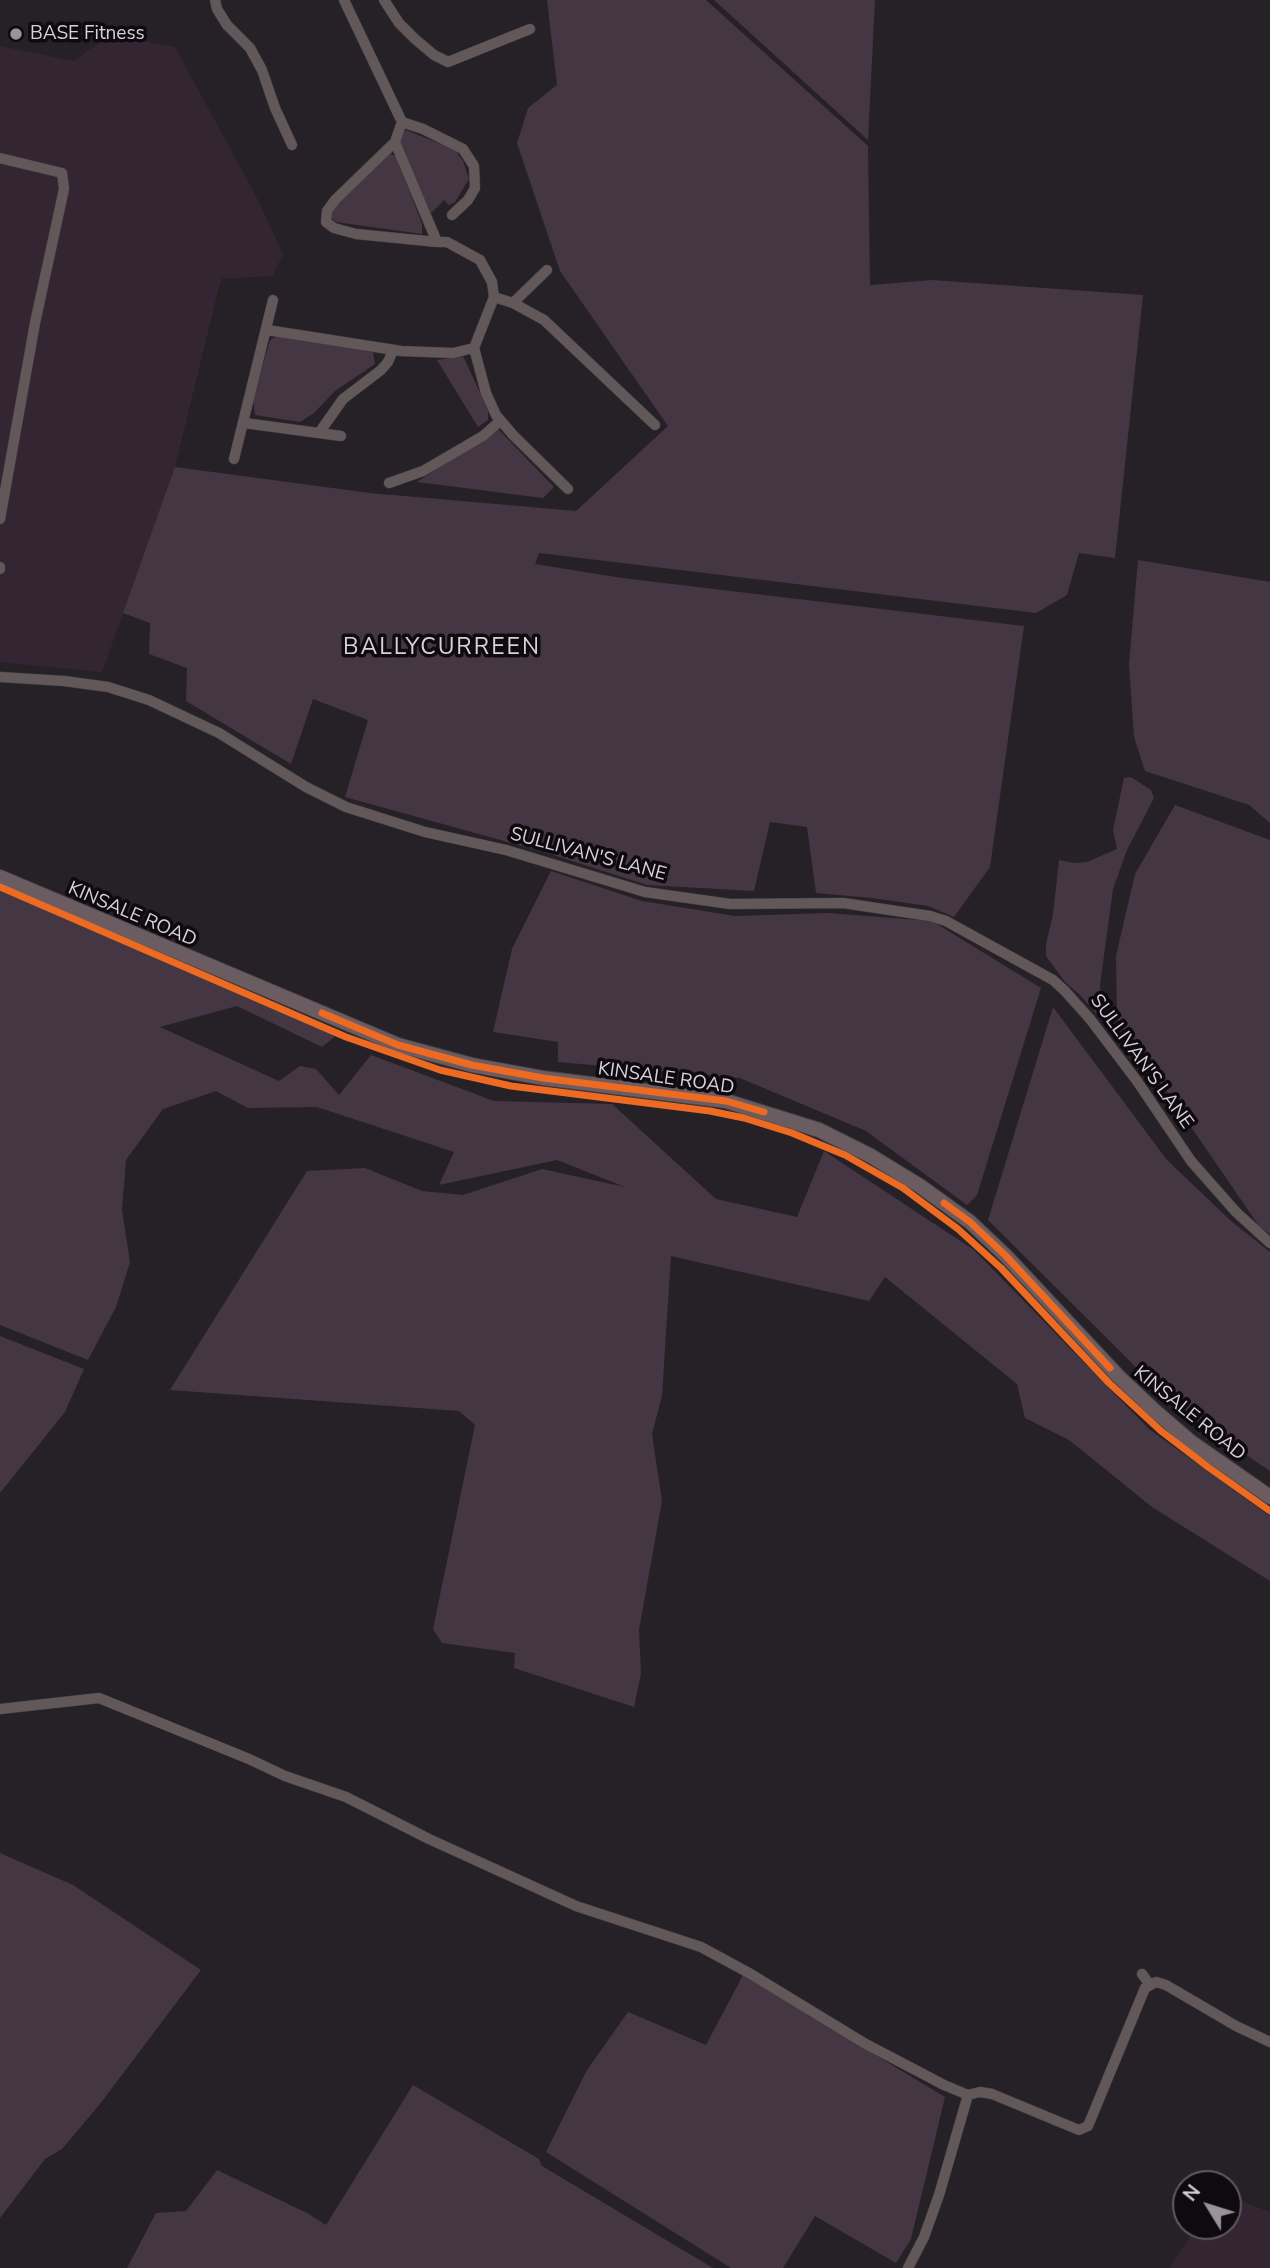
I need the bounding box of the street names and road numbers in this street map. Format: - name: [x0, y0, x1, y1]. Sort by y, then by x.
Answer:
- street label: SULLIVAN'S LANE: [507, 823, 669, 887]
- street label: KINSALE ROAD: [64, 878, 200, 952]
- street label: SULLIVAN'S LANE: [1085, 990, 1197, 1134]
- street label: KINSALE ROAD: [596, 1058, 736, 1100]
- street label: KINSALE ROAD: [1128, 1362, 1250, 1466]

